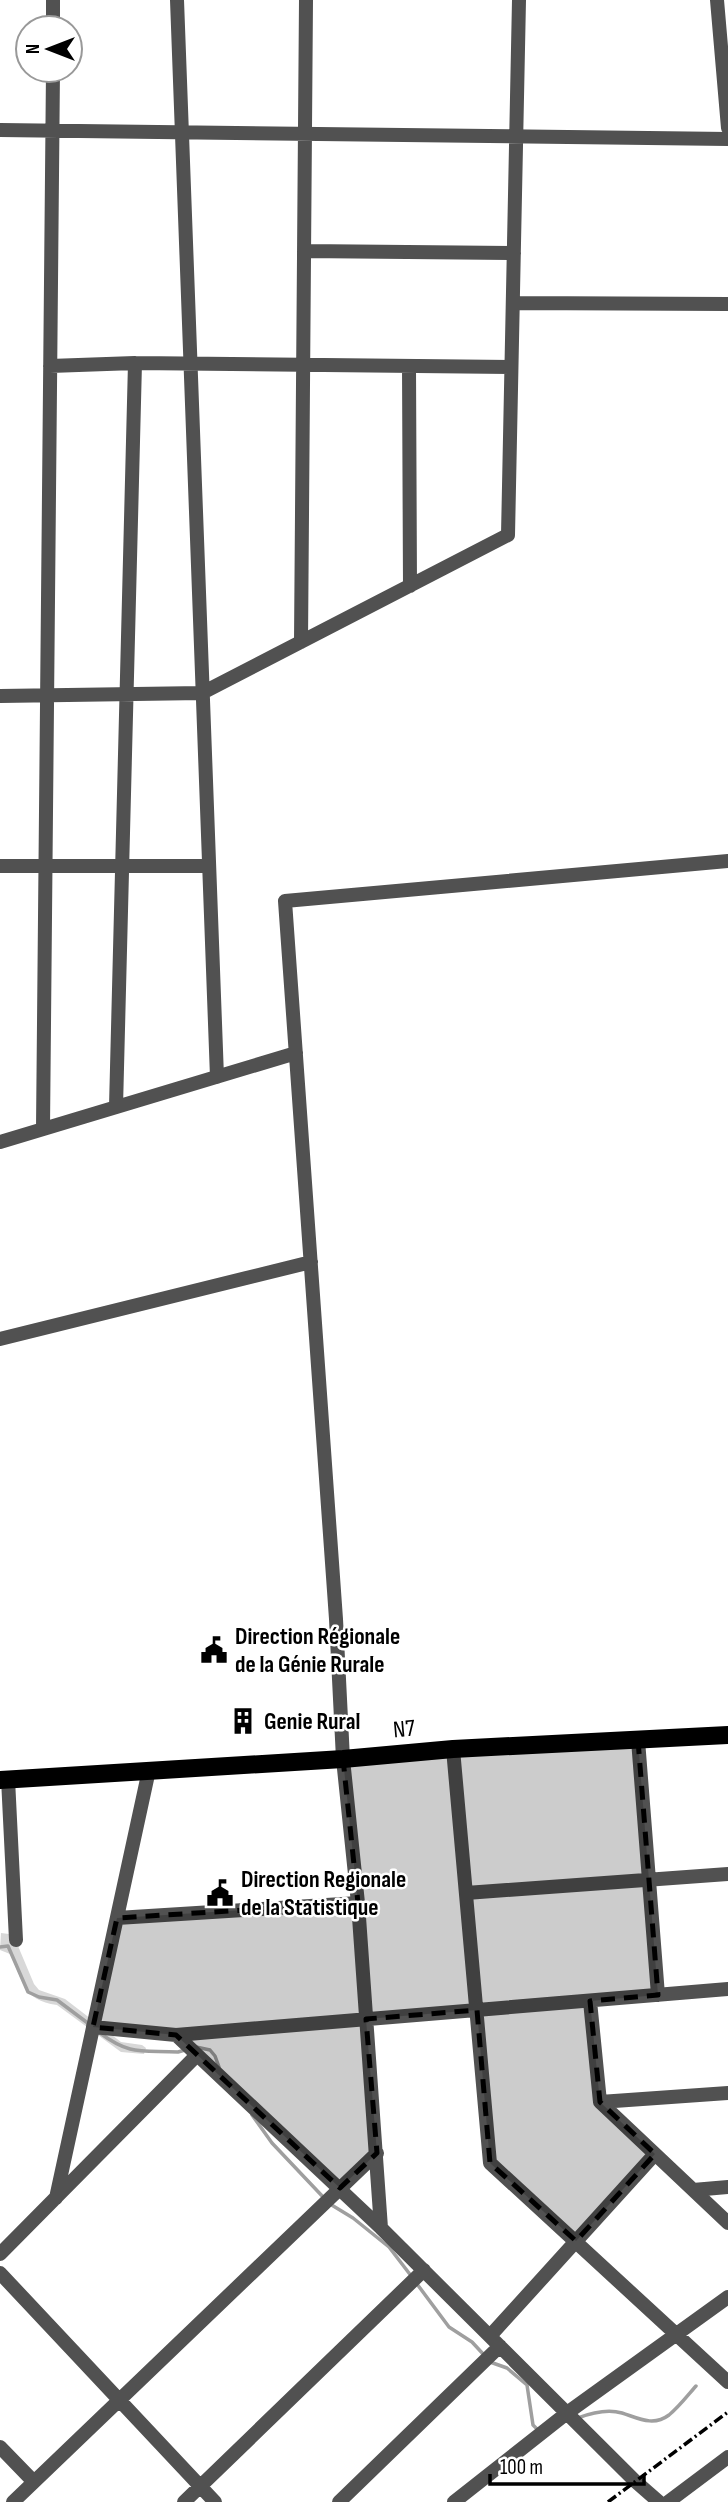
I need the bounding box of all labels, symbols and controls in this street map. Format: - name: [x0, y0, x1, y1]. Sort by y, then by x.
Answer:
- north arrow: [14, 14, 84, 84]
- text: N: [22, 44, 45, 54]
- place label: Direction Régionale de la Génie Rurale: [235, 1622, 400, 1679]
- public building icon: Direction Régionale de la Génie Rurale: [199, 1635, 229, 1665]
- building icon: Genie Rural: [228, 1706, 258, 1736]
- place label: Genie Rural: [264, 1707, 360, 1736]
- street label: N7: [392, 1714, 417, 1744]
- place label: Direction Regionale de la Statistique: [241, 1865, 406, 1922]
- public building icon: Direction Regionale de la Statistique: [205, 1878, 235, 1908]
- scale bar: [490, 2442, 644, 2486]
- text: 100 m: [500, 2455, 543, 2480]

